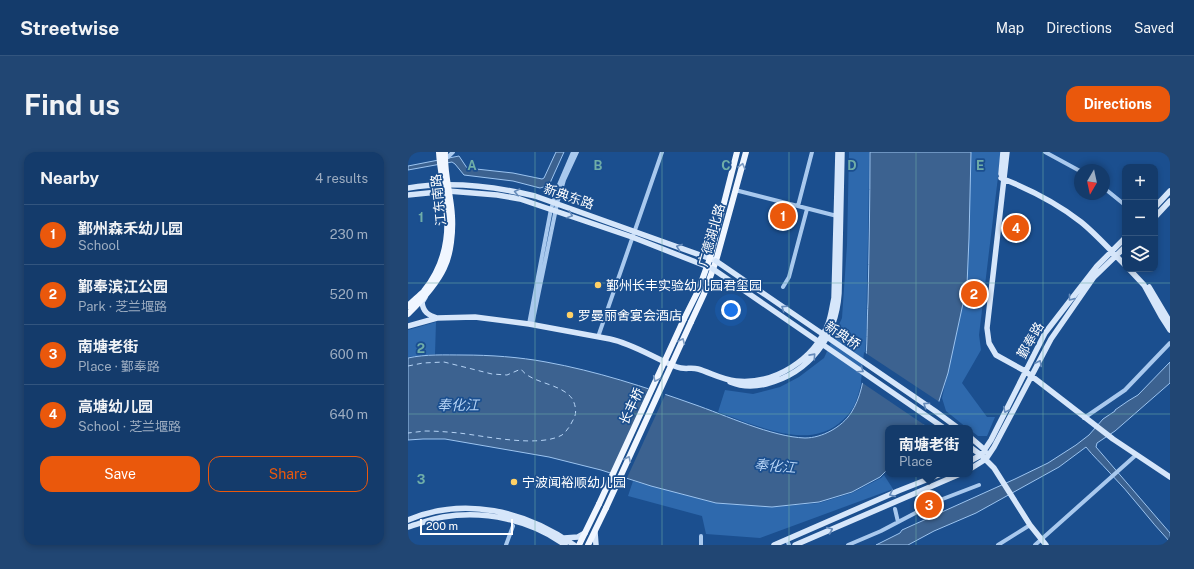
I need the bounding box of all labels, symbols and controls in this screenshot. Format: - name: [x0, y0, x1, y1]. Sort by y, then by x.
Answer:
- text: Streetwise: [20, 17, 119, 39]
- text: Map: [996, 20, 1024, 36]
- text: Directions: [1046, 20, 1112, 36]
- text: Saved: [1134, 20, 1174, 36]
- button: Directions: [1066, 86, 1170, 122]
- text: Find us: [24, 88, 120, 121]
- text: A: [467, 158, 477, 173]
- text: B: [594, 158, 603, 173]
- text: C: [721, 158, 731, 173]
- text: D: [847, 158, 857, 173]
- text: E: [976, 158, 984, 173]
- one-way arrow: [737, 162, 746, 169]
- north arrow: [1074, 164, 1110, 200]
- map controls: [1122, 164, 1158, 272]
- button: +: [1122, 164, 1158, 200]
- text: Nearby: [40, 168, 99, 188]
- text: 4 results: [315, 171, 368, 186]
- street label: 江东南路: [428, 173, 449, 227]
- street label: 新典东路: [542, 181, 596, 212]
- one-way arrow: [514, 188, 520, 196]
- button: −: [1122, 200, 1158, 236]
- pin: 1: [770, 201, 796, 231]
- street label: 广德湖北路: [695, 202, 728, 268]
- text: 1: [418, 210, 424, 225]
- one-way arrow: [566, 211, 573, 219]
- pin: 4: [1003, 213, 1029, 243]
- text: 鄞州森禾幼儿园: [78, 220, 183, 237]
- text: 1: [50, 227, 56, 242]
- text: 230 m: [330, 227, 368, 242]
- button: layers: [1122, 236, 1158, 272]
- text: School: [78, 238, 120, 253]
- one-way arrow: [676, 244, 683, 252]
- text: 鄞奉滨江公园: [78, 278, 168, 295]
- place label: 鄞州长丰实验幼儿园君玺园: [606, 278, 762, 293]
- pin: 2: [961, 279, 987, 309]
- marker: 鄞州长丰实验幼儿园君玺园: [593, 280, 603, 290]
- text: 2: [49, 287, 57, 302]
- text: 520 m: [330, 287, 368, 302]
- one-way arrow: [1069, 294, 1076, 301]
- text: Park · 芝兰堰路: [78, 299, 167, 314]
- your location: [721, 300, 741, 320]
- one-way arrow: [782, 306, 789, 313]
- place label: 罗曼丽舍宴会酒店: [578, 308, 682, 323]
- marker: 罗曼丽舍宴会酒店: [565, 310, 575, 320]
- street label: 新典桥: [822, 318, 863, 353]
- street label: 鄞奉路: [1014, 320, 1047, 361]
- text: 南塘老街: [78, 338, 138, 355]
- one-way arrow: [677, 338, 685, 345]
- text: 2: [417, 341, 425, 356]
- text: 3: [49, 347, 57, 362]
- text: 600 m: [330, 347, 368, 362]
- one-way arrow: [808, 353, 816, 361]
- text: Place · 鄞奉路: [78, 359, 160, 374]
- one-way arrow: [1034, 360, 1042, 367]
- one-way arrow: [856, 365, 863, 372]
- one-way arrow: [652, 375, 660, 382]
- street label: 长丰桥: [616, 385, 646, 427]
- water label: 奉化江: [437, 397, 481, 413]
- text: 高塘幼儿园: [78, 398, 153, 415]
- one-way arrow: [923, 402, 930, 410]
- one-way arrow: [1003, 406, 1011, 414]
- text: 4: [49, 407, 57, 422]
- text: 640 m: [329, 407, 368, 422]
- text: School · 芝兰堰路: [78, 419, 181, 434]
- popup: [885, 425, 973, 477]
- text: 南塘老街: [899, 436, 959, 453]
- text: Place: [899, 454, 933, 469]
- button: Save: [40, 456, 200, 492]
- button: Share: [208, 456, 368, 492]
- one-way arrow: [623, 456, 631, 464]
- water label: 奉化江: [753, 456, 799, 476]
- text: 3: [417, 472, 426, 487]
- place label: 宁波闻裕顺幼儿园: [522, 475, 626, 490]
- marker: 宁波闻裕顺幼儿园: [509, 477, 519, 487]
- one-way arrow: [888, 489, 896, 497]
- pin: 3: [916, 490, 942, 520]
- scale bar: [420, 517, 513, 536]
- text: 200 m: [426, 520, 458, 532]
- one-way arrow: [827, 526, 834, 534]

